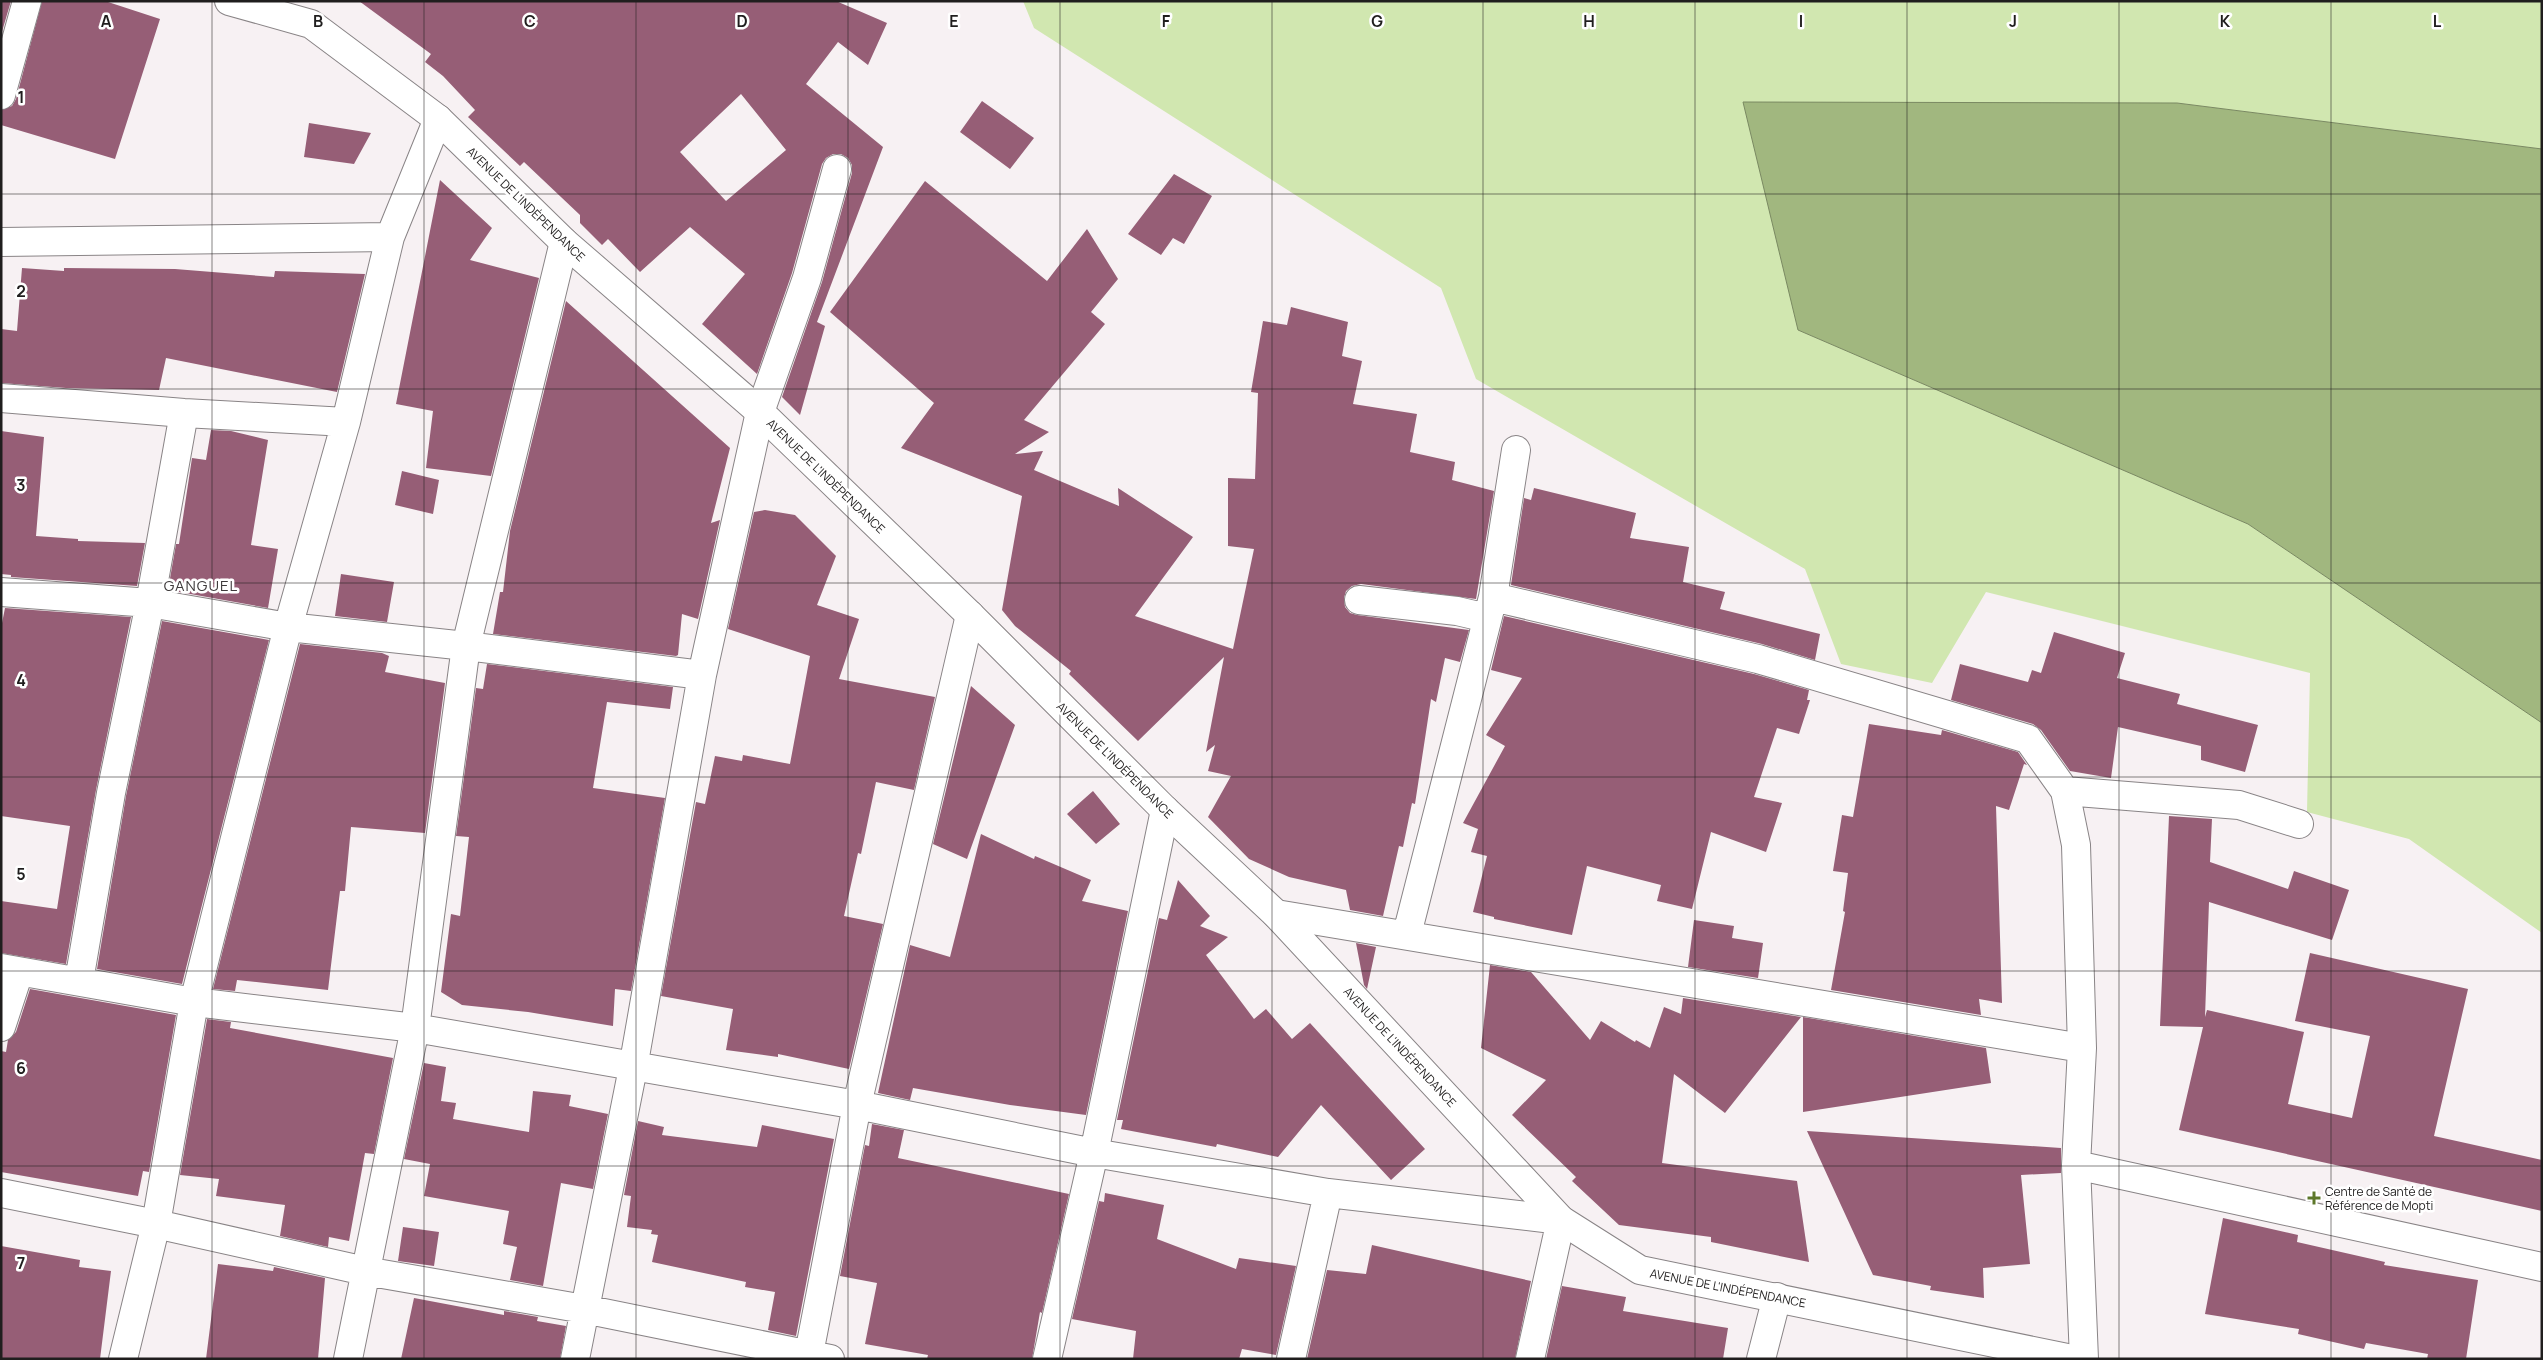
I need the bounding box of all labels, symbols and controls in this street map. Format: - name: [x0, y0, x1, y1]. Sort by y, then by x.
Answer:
- text: A: [101, 10, 112, 32]
- text: B: [313, 10, 323, 32]
- text: C: [524, 10, 536, 32]
- text: D: [736, 10, 748, 32]
- text: E: [949, 10, 959, 32]
- text: F: [1162, 10, 1171, 32]
- text: G: [1371, 10, 1383, 32]
- text: H: [1583, 10, 1595, 32]
- text: I: [1799, 10, 1803, 32]
- text: J: [2009, 10, 2017, 32]
- text: K: [2220, 10, 2231, 32]
- text: L: [2433, 10, 2442, 32]
- text: 1: [17, 86, 25, 108]
- street label: AVENUE DE L'INDÉPENDANCE: [463, 143, 589, 265]
- text: 2: [16, 280, 26, 302]
- street label: AVENUE DE L'INDÉPENDANCE: [763, 415, 889, 537]
- text: 3: [16, 474, 26, 496]
- district label: GANGUEL: [164, 575, 238, 596]
- text: 4: [16, 669, 26, 691]
- street label: AVENUE DE L'INDÉPENDANCE: [1053, 698, 1177, 822]
- text: 5: [16, 863, 26, 885]
- street label: AVENUE DE L'INDÉPENDANCE: [1340, 983, 1460, 1111]
- text: 6: [16, 1057, 26, 1079]
- place label: Centre de Santé de Référence de Mopti: [2325, 1183, 2433, 1214]
- marker: Centre de Santé de Référence de Mopti: [2307, 1191, 2321, 1205]
- text: 7: [17, 1252, 25, 1274]
- street label: AVENUE DE L'INDÉPENDANCE: [1649, 1265, 1808, 1312]

